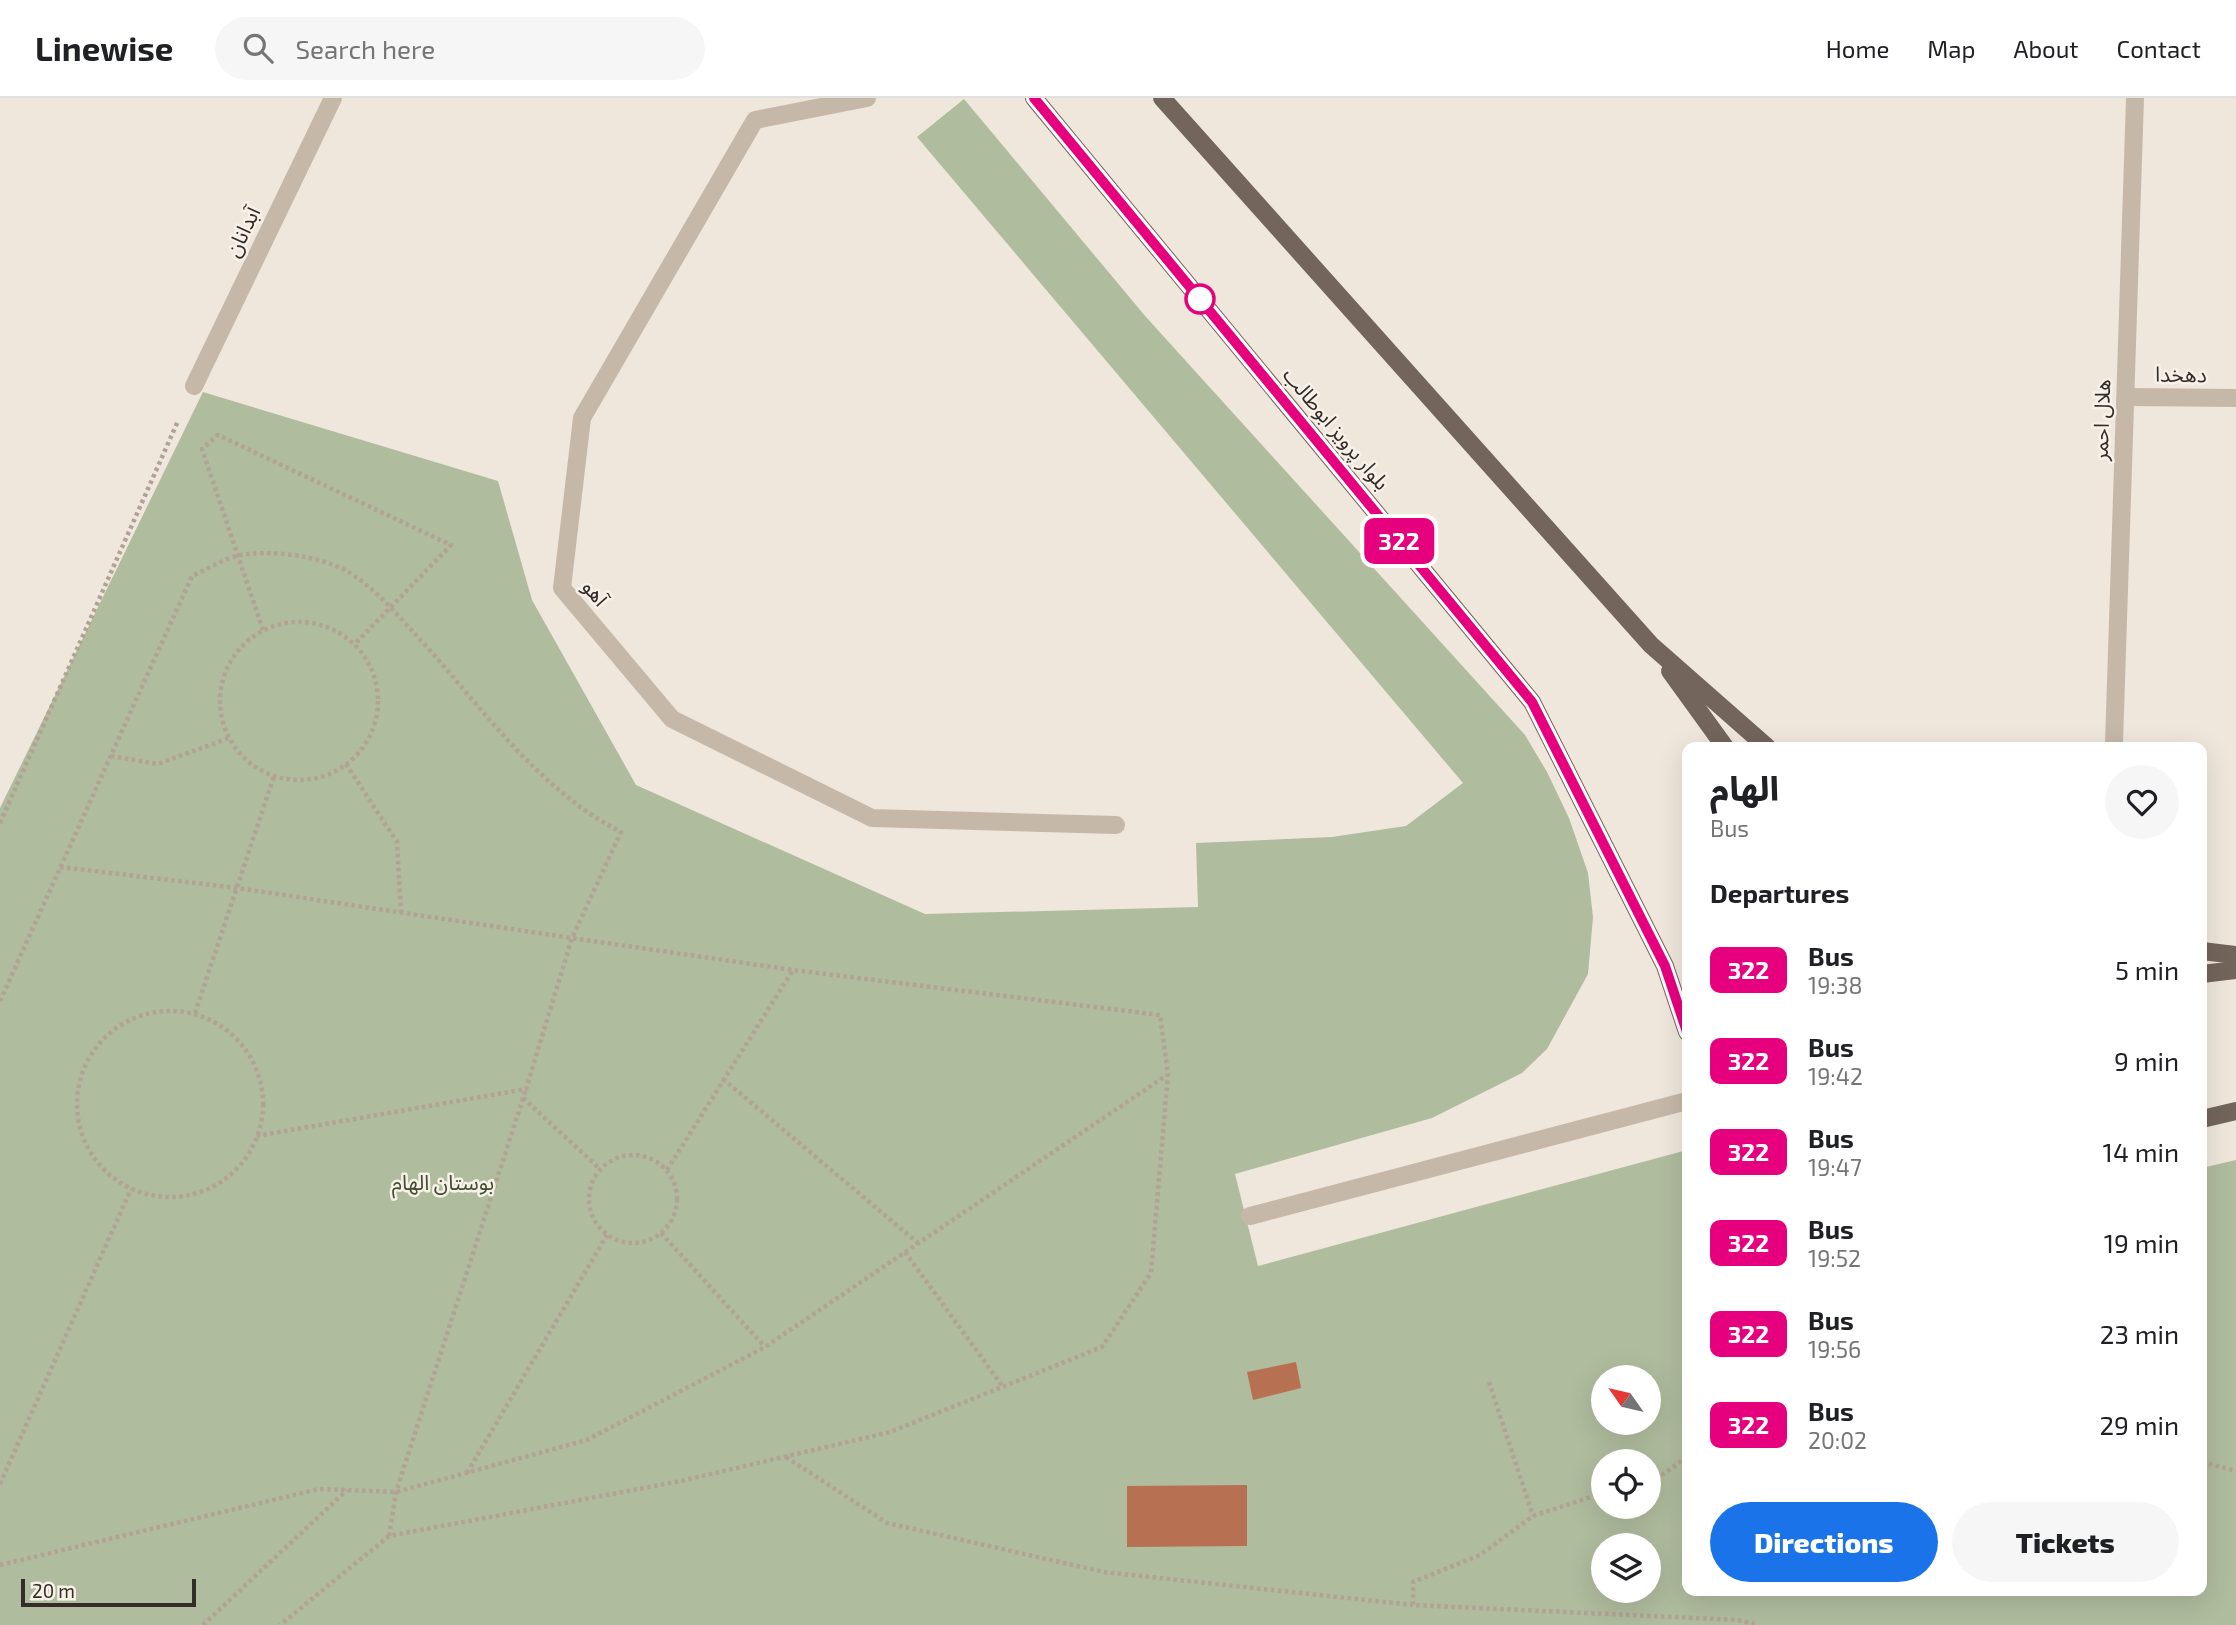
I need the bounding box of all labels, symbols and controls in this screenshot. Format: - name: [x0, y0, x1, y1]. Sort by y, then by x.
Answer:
- search box: [215, 17, 705, 80]
- text: Linewise: [35, 28, 173, 68]
- icon: search: [239, 29, 277, 67]
- text: Search here: [295, 33, 435, 64]
- text: Home: [1826, 34, 1889, 63]
- text: Map: [1927, 34, 1975, 63]
- text: About: [2013, 34, 2079, 63]
- text: Contact: [2117, 34, 2201, 63]
- street label: آبدانان: [219, 201, 266, 261]
- unlabelled marker: [1185, 284, 1215, 314]
- street label: دهخدا: [2155, 361, 2207, 386]
- street label: بلوار پرویز ابوطالب: [1277, 362, 1396, 496]
- street label: هلال احمر: [2087, 379, 2115, 462]
- line badge: 322: [1359, 518, 1439, 564]
- text: 322: [1378, 526, 1420, 555]
- street label: آهو: [577, 574, 615, 612]
- button: heart: [2105, 765, 2179, 839]
- text: الهام: [1710, 768, 1779, 808]
- text: Bus: [1710, 814, 1749, 842]
- text: Departures: [1710, 877, 1849, 908]
- text: Bus: [1808, 940, 1854, 971]
- text: 5 min: [2115, 954, 2179, 985]
- text: 322: [1728, 955, 1769, 984]
- text: 19:38: [1808, 971, 1863, 999]
- text: Bus: [1808, 1031, 1854, 1062]
- text: 9 min: [2114, 1045, 2179, 1076]
- text: 322: [1728, 1046, 1769, 1075]
- text: 19:42: [1808, 1062, 1863, 1090]
- text: Bus: [1808, 1122, 1854, 1153]
- text: 14 min: [2103, 1136, 2179, 1167]
- text: 322: [1728, 1137, 1769, 1166]
- text: 19:47: [1808, 1153, 1862, 1181]
- park label: بوستان الهام: [392, 1169, 494, 1199]
- text: Bus: [1808, 1213, 1854, 1244]
- text: 19 min: [2104, 1227, 2179, 1258]
- text: 322: [1728, 1228, 1769, 1257]
- text: 19:52: [1808, 1244, 1861, 1272]
- text: Bus: [1808, 1304, 1854, 1335]
- text: 23 min: [2100, 1318, 2179, 1349]
- text: 322: [1728, 1319, 1769, 1348]
- text: 19:56: [1808, 1335, 1861, 1363]
- north arrow: [1591, 1365, 1661, 1435]
- map controls: [1591, 1365, 1661, 1603]
- text: Bus: [1808, 1395, 1854, 1426]
- text: 29 min: [2099, 1409, 2179, 1440]
- text: 322: [1728, 1410, 1769, 1439]
- text: 20:02: [1808, 1426, 1867, 1454]
- button: locate: [1591, 1449, 1661, 1519]
- button: Directions: [1710, 1502, 1938, 1582]
- button: Tickets: [1952, 1502, 2179, 1582]
- button: layers: [1591, 1533, 1661, 1603]
- scale bar: [21, 1576, 196, 1608]
- text: 20 m: [32, 1579, 75, 1602]

